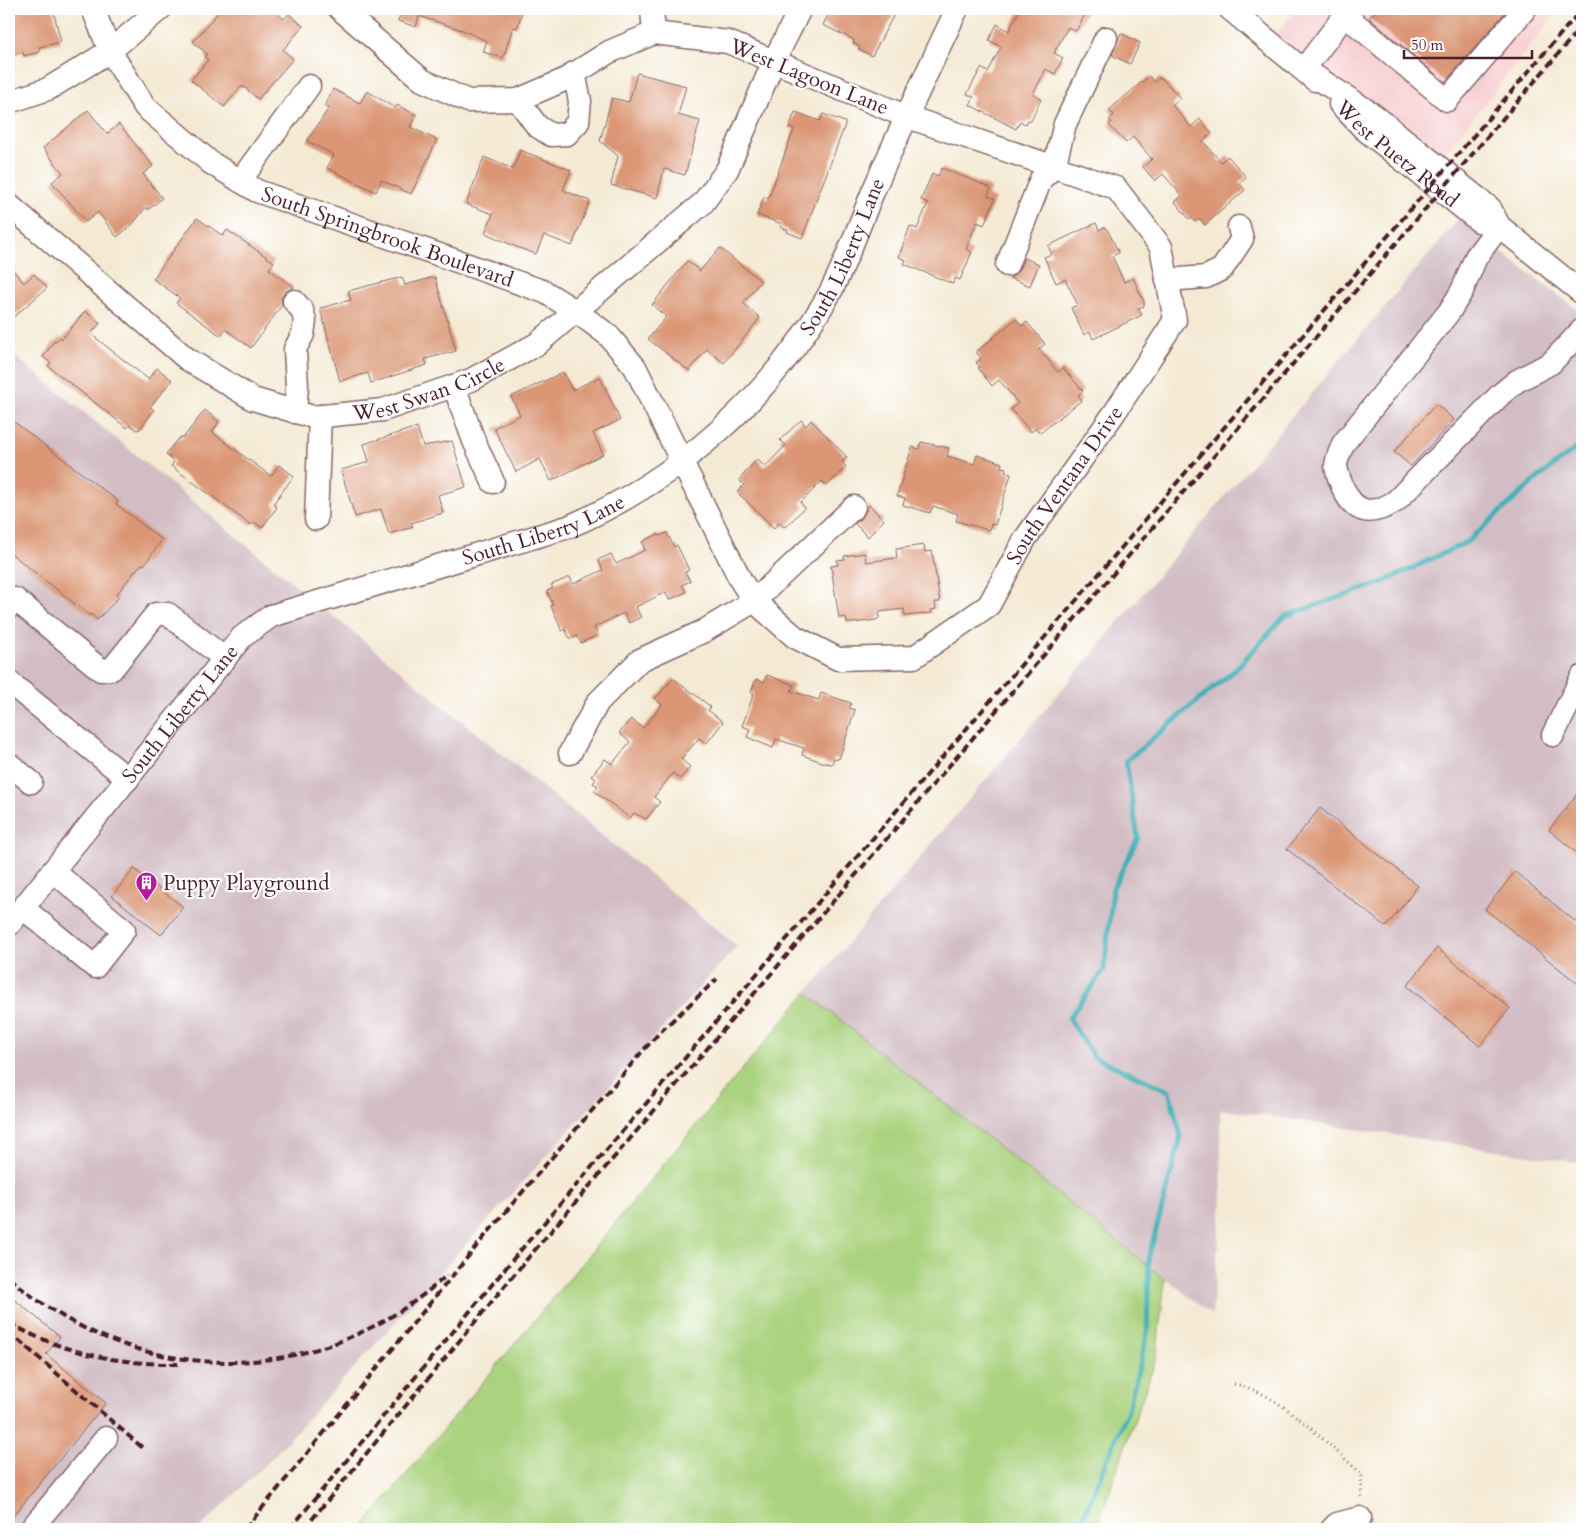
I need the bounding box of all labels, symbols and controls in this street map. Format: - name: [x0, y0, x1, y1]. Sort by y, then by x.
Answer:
- scale bar: [1404, 28, 1531, 60]
- street label: West Lagoon Lane: [724, 32, 893, 122]
- text: 50 m: [1411, 35, 1443, 55]
- street label: West Puetz Road: [1328, 93, 1465, 214]
- street label: South Liberty Lane: [793, 173, 892, 341]
- street label: South Springbrook Boulevard: [257, 179, 517, 294]
- street label: West Swan Circle: [350, 350, 510, 428]
- street label: South Ventana Drive: [999, 400, 1130, 569]
- street label: South Liberty Lane: [459, 487, 630, 572]
- street label: South Liberty Lane: [115, 638, 245, 789]
- place label: Puppy Playground: [163, 869, 329, 898]
- building icon: Puppy Playground: [135, 871, 159, 902]

